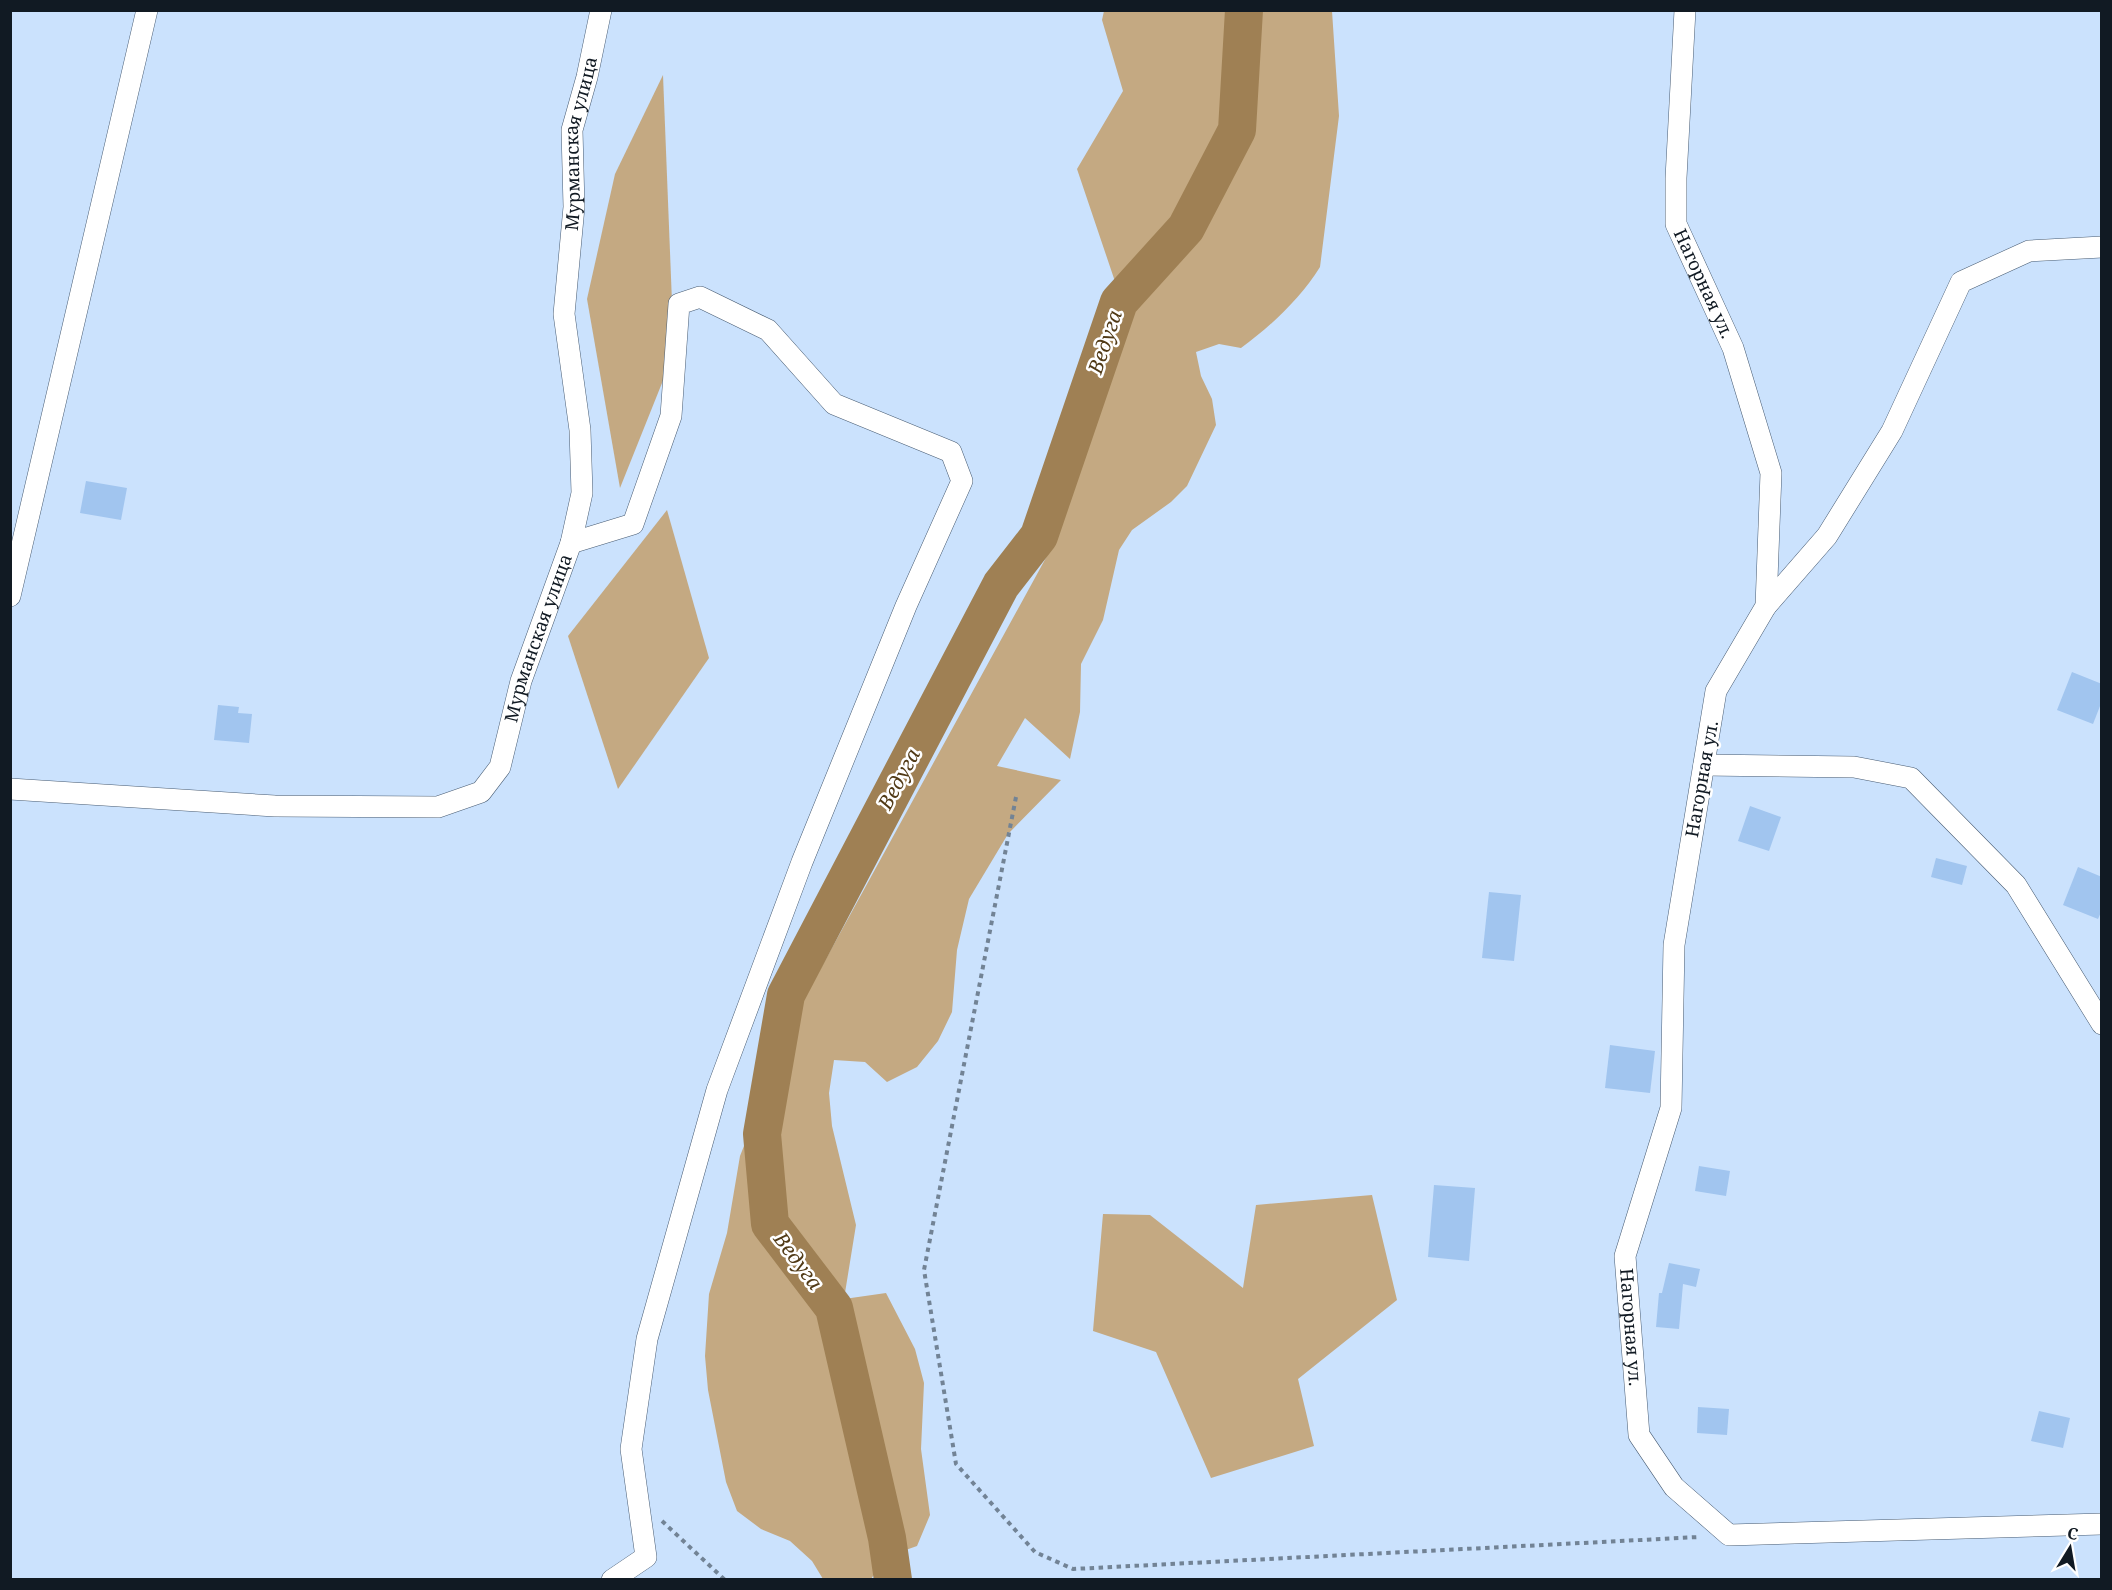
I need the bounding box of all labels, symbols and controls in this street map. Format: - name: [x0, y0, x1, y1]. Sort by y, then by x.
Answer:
- street label: Мурманская улица: [559, 54, 602, 232]
- street label: Нагорная ул.: [1669, 225, 1740, 342]
- water label: Ведуга: [1081, 306, 1128, 378]
- street label: Мурманская улица: [498, 550, 577, 725]
- street label: Нагорная ул.: [1679, 719, 1723, 839]
- water label: Ведуга: [871, 743, 926, 815]
- water label: Ведуга: [767, 1226, 829, 1295]
- street label: Нагорная ул.: [1615, 1267, 1648, 1387]
- north arrow: [2040, 1518, 2100, 1578]
- text: С: [2066, 1521, 2080, 1545]

